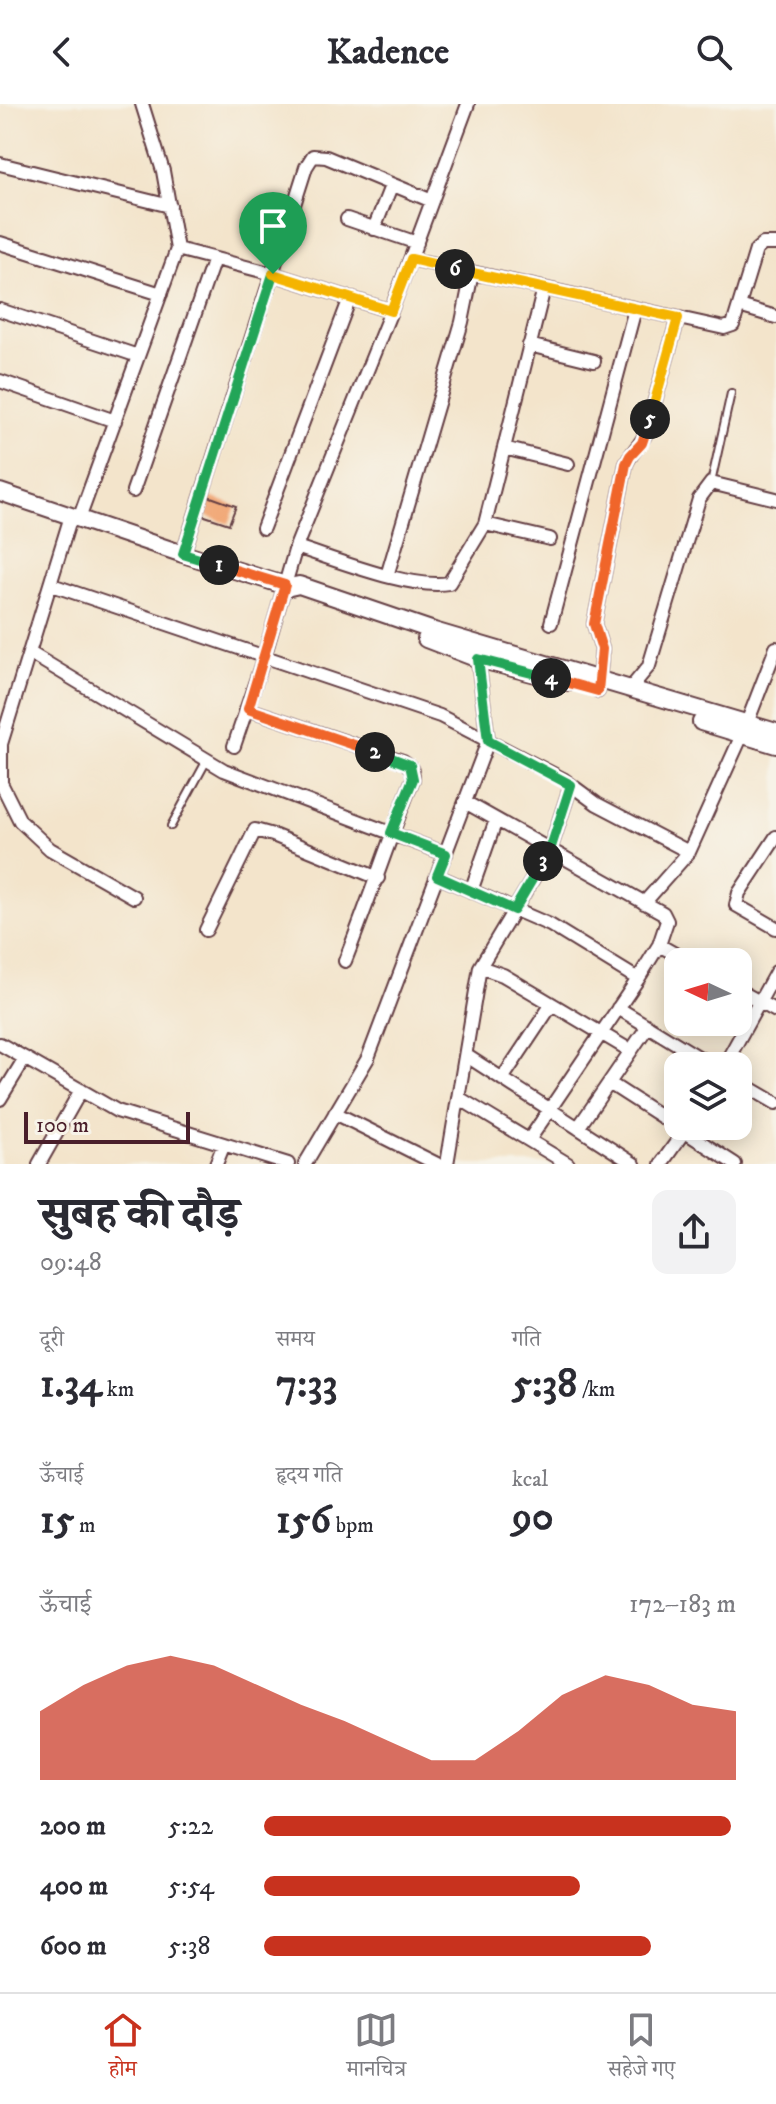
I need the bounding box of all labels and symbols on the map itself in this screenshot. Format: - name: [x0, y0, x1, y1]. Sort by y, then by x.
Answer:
- pin: [239, 192, 307, 274]
- pin: 6: [435, 249, 475, 289]
- pin: 5: [630, 399, 670, 439]
- pin: 1: [199, 545, 239, 585]
- pin: 4: [531, 658, 571, 698]
- pin: 2: [355, 732, 395, 772]
- pin: 3: [523, 841, 563, 881]
- north arrow: [664, 948, 752, 1036]
- scale bar: [24, 1108, 190, 1144]

